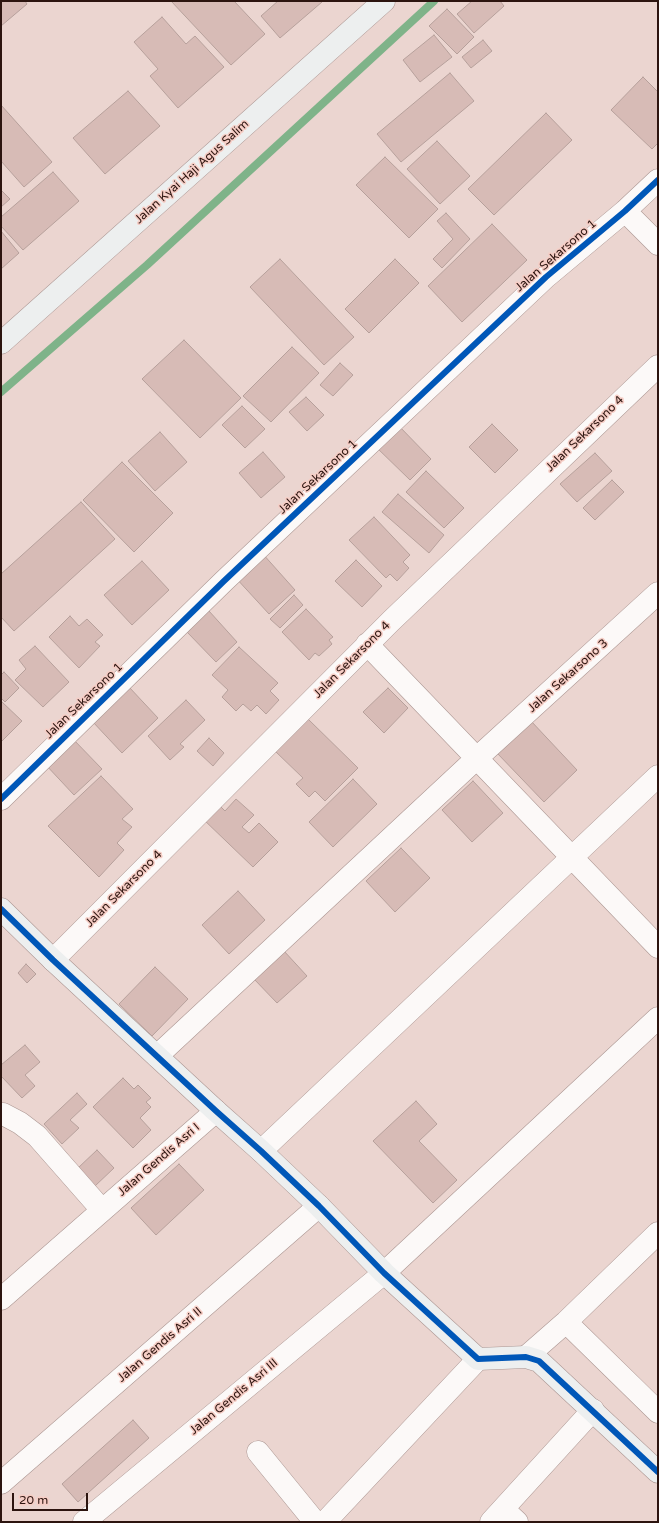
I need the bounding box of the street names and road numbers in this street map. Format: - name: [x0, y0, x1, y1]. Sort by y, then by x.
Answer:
- street label: Jalan Kyai Haji Agus Salim: [132, 117, 252, 227]
- street label: Jalan Sekarsono 1: [513, 217, 599, 295]
- street label: Jalan Sekarsono 4: [543, 393, 627, 475]
- street label: Jalan Sekarsono 1: [276, 437, 360, 517]
- street label: Jalan Sekarsono 4: [311, 619, 393, 701]
- street label: Jalan Sekarsono 3: [525, 636, 611, 716]
- street label: Jalan Sekarsono 1: [42, 660, 126, 742]
- street label: Jalan Sekarsono 4: [83, 848, 165, 930]
- street label: Jalan Gendis Asri I: [115, 1120, 203, 1200]
- street label: Jalan Gendis Asri II: [115, 1304, 205, 1386]
- street label: Jalan Gendis Asri III: [187, 1356, 281, 1438]

